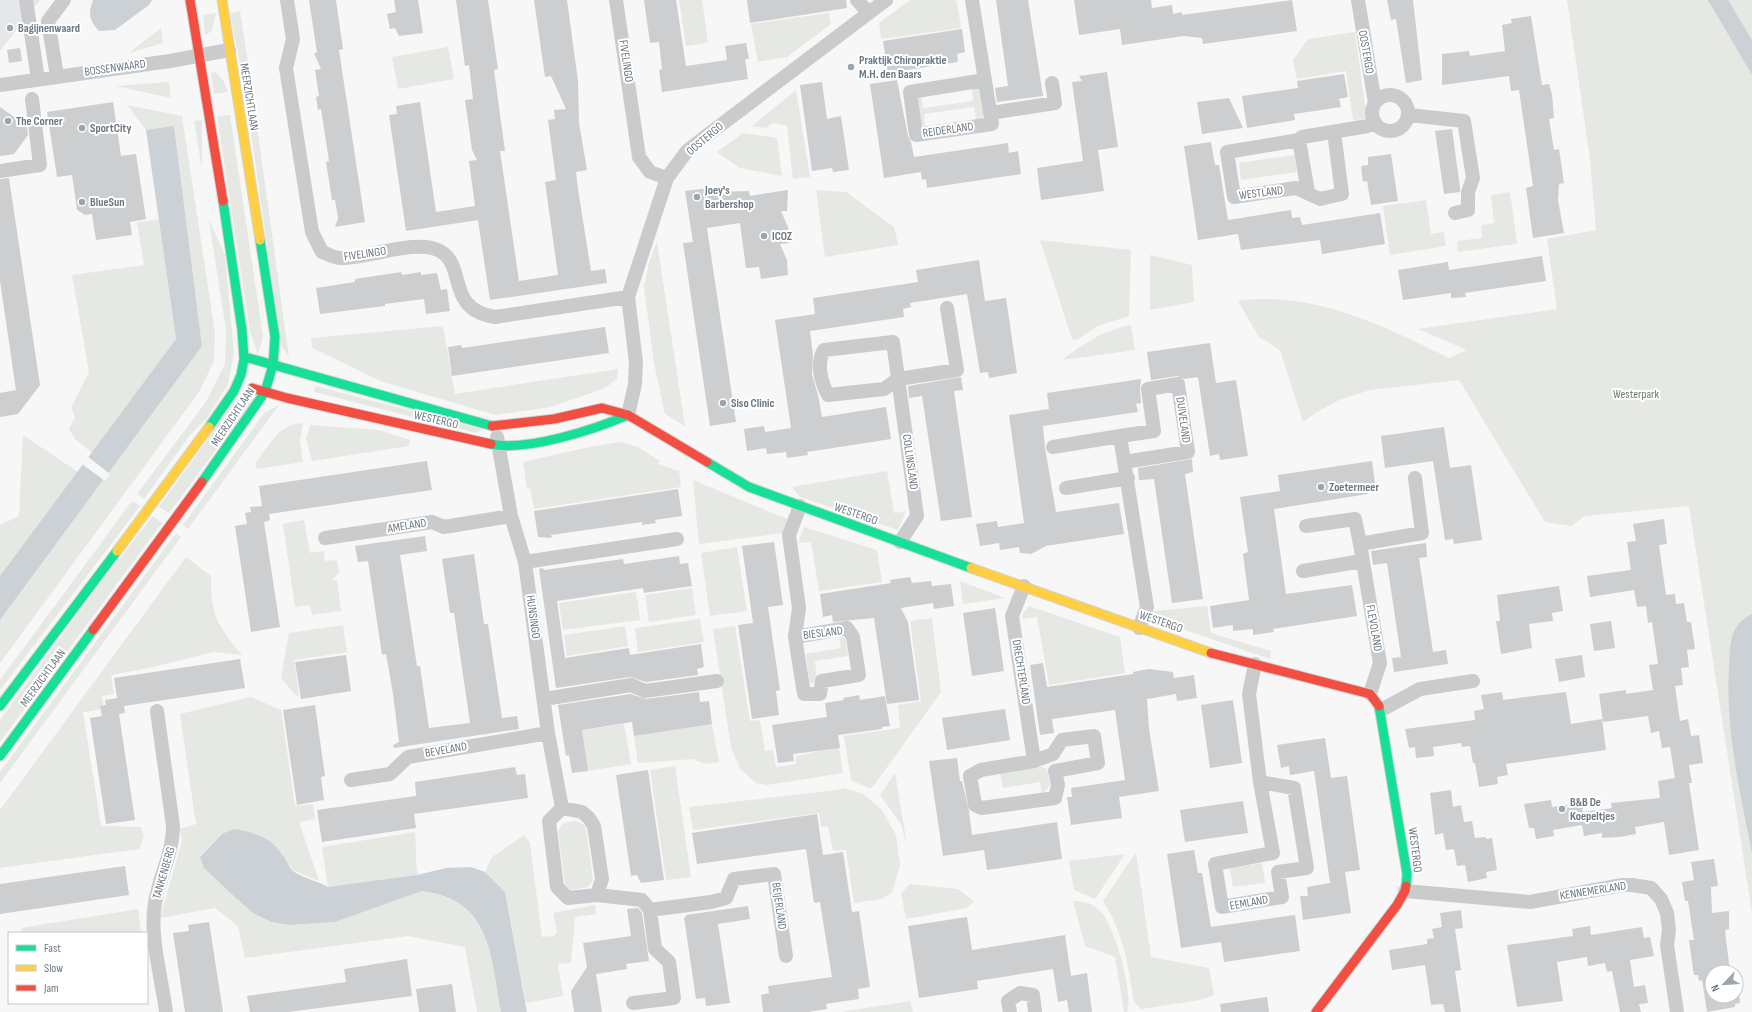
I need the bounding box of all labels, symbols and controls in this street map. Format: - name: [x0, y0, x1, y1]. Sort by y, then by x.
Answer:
- place label: Bagijnenwaard: [18, 21, 80, 36]
- marker: Bagijnenwaard: [5, 23, 15, 33]
- street label: OOSTERGO: [1355, 29, 1377, 75]
- street label: FIVELINGO: [616, 39, 636, 83]
- place label: Praktijk Chiropraktie M.H. den Baars: [859, 53, 947, 82]
- street label: BOSSENWAARD: [83, 56, 147, 80]
- street label: MEERZICHTLAAN: [236, 62, 262, 132]
- marker: Praktijk Chiropraktie M.H. den Baars: [846, 62, 856, 72]
- place label: The Corner: [16, 114, 63, 129]
- marker: The Corner: [3, 116, 13, 126]
- street label: OOSTERGO: [683, 119, 727, 159]
- street label: REIDERLAND: [922, 119, 974, 141]
- place label: SportCity: [90, 121, 131, 136]
- marker: SportCity: [77, 123, 87, 133]
- place label: Joey's Barbershop: [704, 183, 754, 212]
- street label: WESTLAND: [1238, 183, 1284, 203]
- marker: Joey's Barbershop: [692, 192, 702, 202]
- place label: BlueSun: [90, 195, 125, 210]
- marker: BlueSun: [77, 197, 87, 207]
- place label: ICOZ: [772, 229, 793, 244]
- marker: ICOZ: [759, 231, 769, 241]
- street label: FIVELINGO: [343, 244, 387, 264]
- street label: MEERZICHTLAAN: [208, 385, 258, 449]
- park label: Westerpark: [1613, 387, 1659, 402]
- place label: Siso Clinic: [731, 396, 775, 411]
- street label: DUIVELAND: [1172, 396, 1194, 444]
- marker: Siso Clinic: [718, 398, 728, 408]
- street label: WESTERGO: [412, 408, 460, 432]
- street label: COLLINSLAND: [899, 433, 921, 491]
- place label: Zoetermeer: [1329, 480, 1379, 495]
- marker: Zoetermeer: [1316, 482, 1326, 492]
- street label: WESTERGO: [832, 500, 880, 528]
- street label: AMELAND: [386, 516, 427, 537]
- street label: HUNSINGO: [523, 594, 543, 640]
- street label: FLEVOLAND: [1363, 604, 1385, 653]
- street label: WESTERGO: [1137, 608, 1185, 636]
- street label: BIESLAND: [802, 623, 844, 643]
- street label: DRECHTERLAND: [1008, 639, 1034, 705]
- street label: MEERZICHTLAAN: [17, 646, 69, 710]
- street label: BEVELAND: [424, 739, 468, 761]
- place label: B&B De Koepeltjes: [1570, 795, 1615, 824]
- marker: B&B De Koepeltjes: [1557, 804, 1567, 814]
- street label: WESTERGO: [1405, 827, 1425, 873]
- street label: TANKENBERG: [149, 845, 179, 901]
- street label: KENNEMERLAND: [1559, 878, 1627, 904]
- street label: BEIJERLAND: [768, 881, 790, 931]
- street label: EEMLAND: [1229, 892, 1269, 914]
- legend: [8, 932, 148, 1004]
- text: Fast: [44, 941, 61, 956]
- text: Slow: [44, 961, 63, 976]
- north arrow: [1704, 964, 1744, 1004]
- text: Jam: [43, 981, 59, 996]
- text: N: [1708, 982, 1723, 993]

